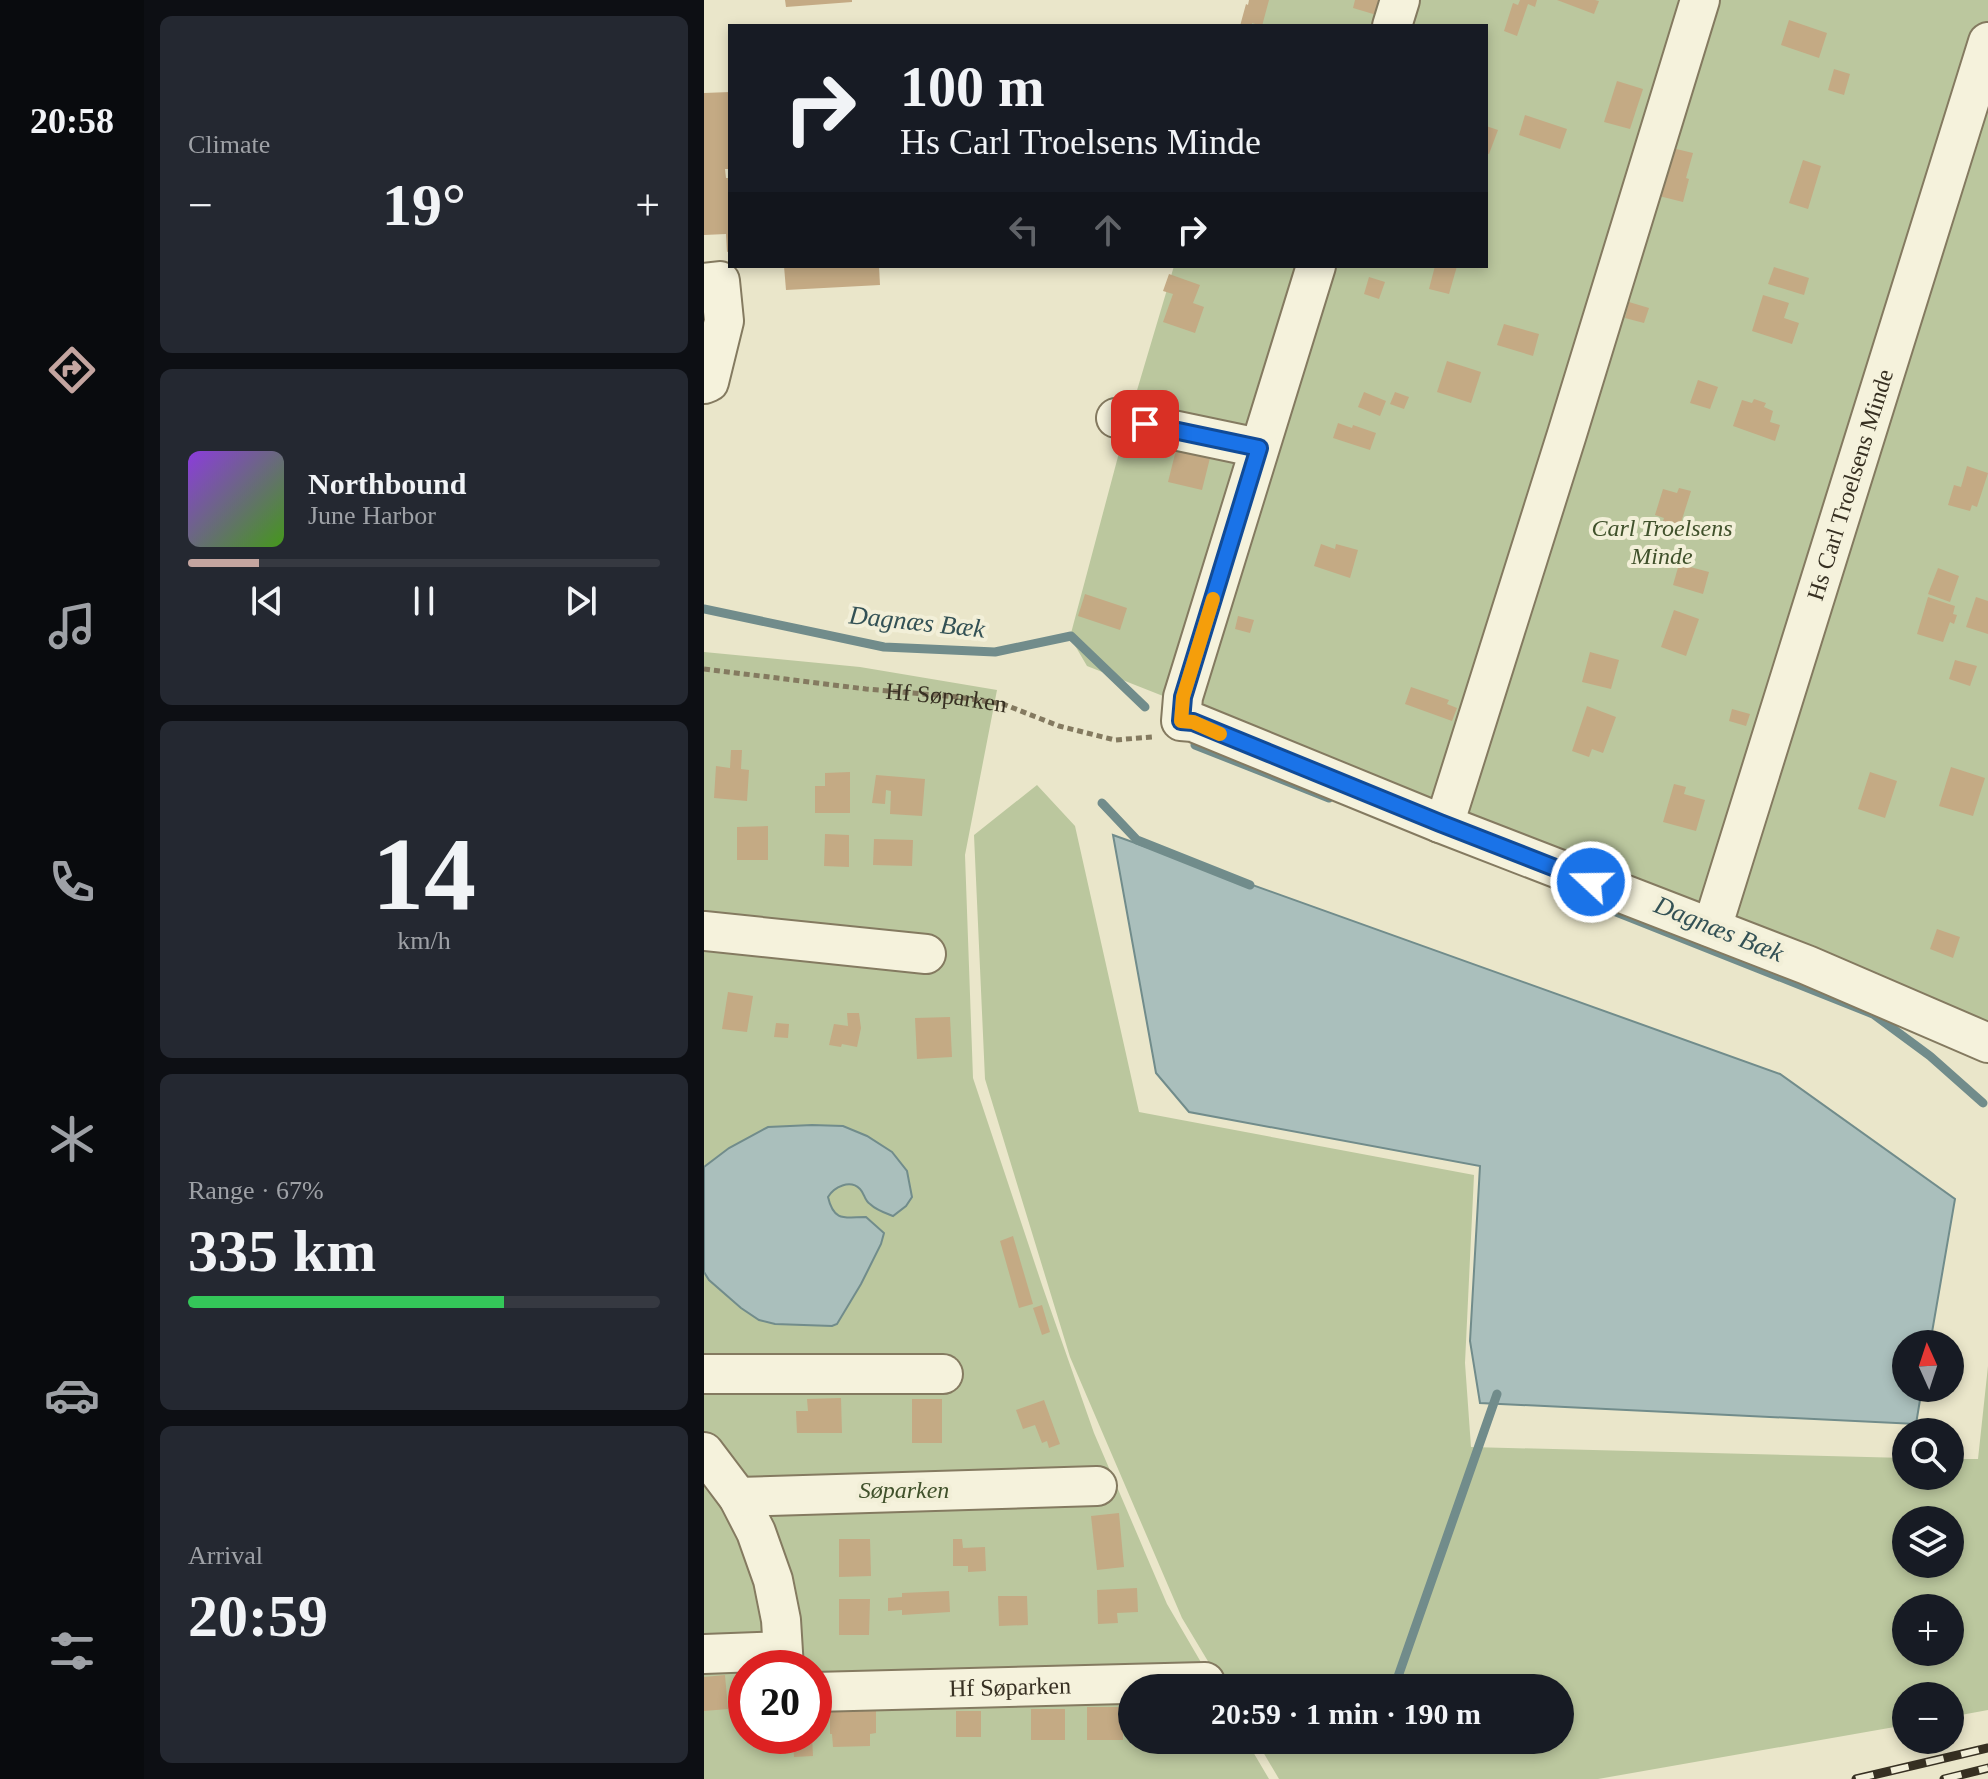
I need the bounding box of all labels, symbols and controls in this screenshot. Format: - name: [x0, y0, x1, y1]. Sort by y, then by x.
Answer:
- icon: right: [768, 56, 872, 160]
- text: 100 m: [900, 56, 1045, 118]
- text: 20:58: [30, 101, 114, 141]
- text: Hs Carl Troelsens Minde: [900, 122, 1261, 162]
- text: Climate: [188, 130, 270, 159]
- text: 19°: [382, 172, 466, 238]
- text: −: [188, 181, 213, 230]
- text: +: [635, 181, 660, 230]
- icon: left: [1002, 208, 1046, 252]
- icon: ahead: [1086, 208, 1130, 252]
- icon: right: [1170, 208, 1214, 252]
- icon: directions: [44, 342, 100, 398]
- street label: Hs Carl Troelsens Minde: [1802, 366, 1898, 604]
- pin: [1111, 390, 1179, 458]
- icon: arrive: [1123, 402, 1167, 446]
- text: Northbound: [308, 467, 466, 500]
- text: June Harbor: [308, 501, 436, 530]
- park label: Carl Troelsens Minde: [1591, 515, 1733, 569]
- icon: previous: [245, 579, 289, 623]
- icon: pause: [402, 579, 446, 623]
- icon: next: [559, 579, 603, 623]
- icon: music: [44, 598, 100, 654]
- water label: Dagnæs Bæk: [847, 600, 987, 644]
- street label: Hf Søparken: [885, 678, 1009, 717]
- text: 14: [372, 816, 476, 931]
- position arrow: [1549, 840, 1633, 924]
- icon: phone: [44, 854, 100, 910]
- water label: Dagnæs Bæk: [1649, 890, 1788, 968]
- text: km/h: [397, 926, 451, 955]
- icon: climate: [44, 1111, 100, 1167]
- text: Range · 67%: [188, 1176, 324, 1205]
- text: 335 km: [188, 1218, 376, 1284]
- north arrow: [1892, 1330, 1964, 1402]
- map controls: [1892, 1330, 1964, 1754]
- icon: car: [44, 1367, 100, 1423]
- button: search: [1892, 1418, 1964, 1490]
- park label: Søparken: [859, 1477, 949, 1503]
- button: layers: [1892, 1506, 1964, 1578]
- text: Arrival: [188, 1541, 263, 1570]
- text: 20:59: [188, 1583, 328, 1649]
- button: +: [1892, 1594, 1964, 1666]
- icon: filters: [44, 1623, 100, 1679]
- speed limit sign: 20: [728, 1650, 832, 1754]
- street label: Hf Søparken: [949, 1672, 1071, 1702]
- button: −: [1892, 1682, 1964, 1754]
- text: 20:59 · 1 min · 190 m: [1211, 1697, 1481, 1730]

